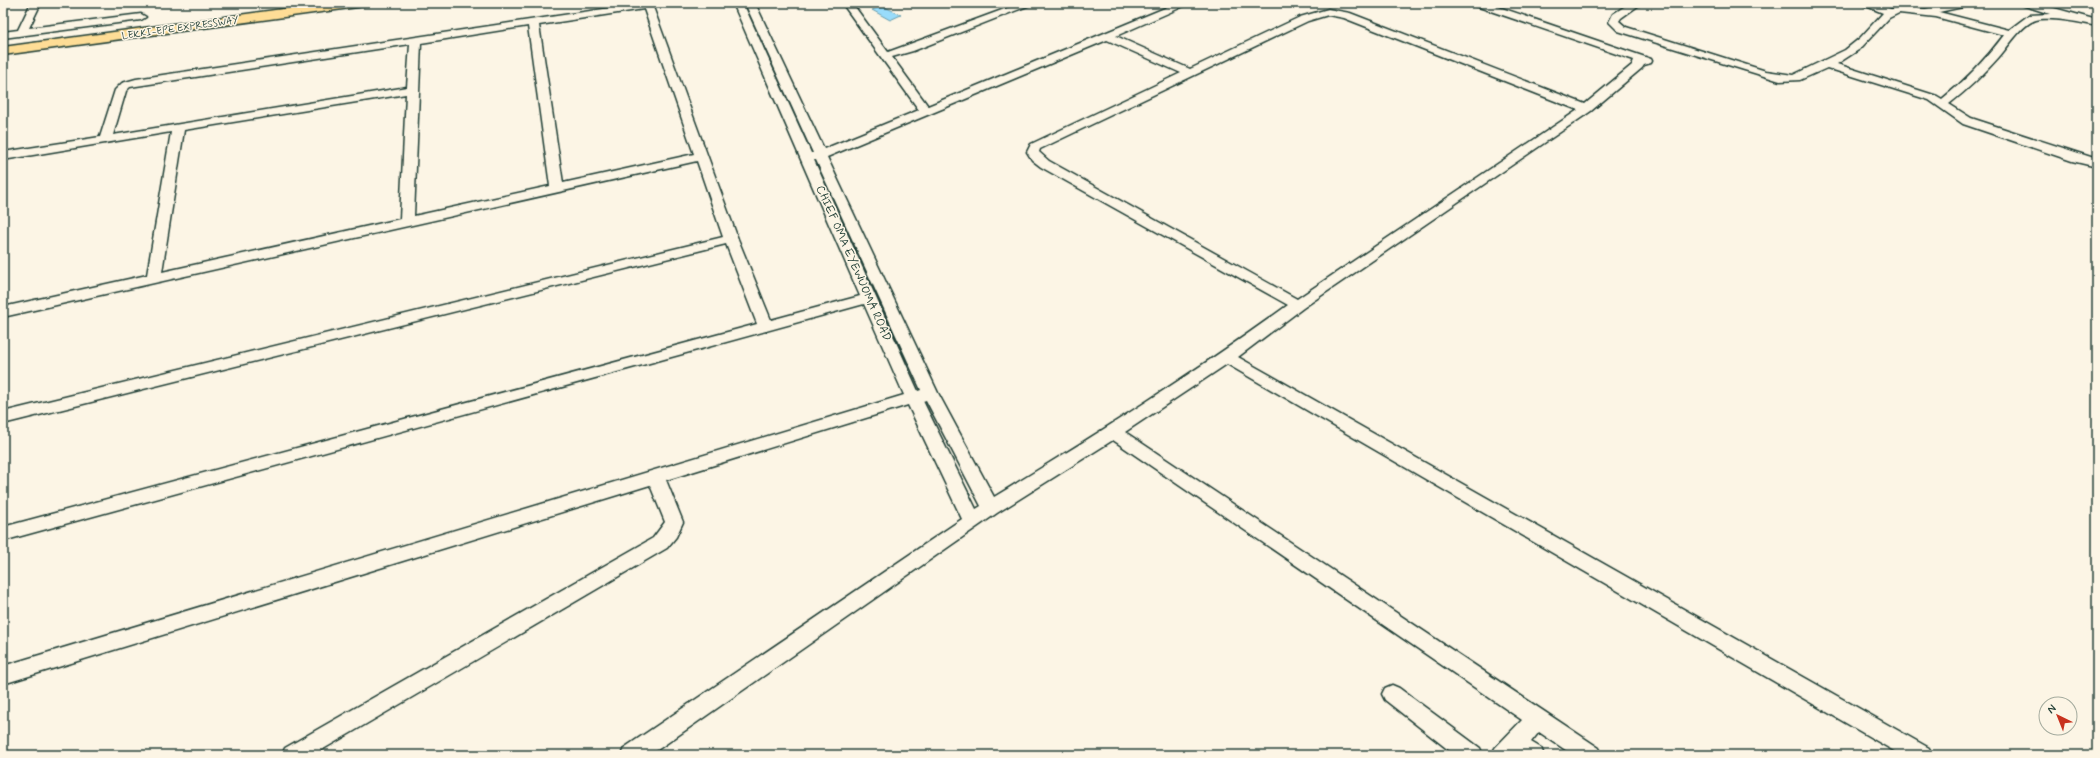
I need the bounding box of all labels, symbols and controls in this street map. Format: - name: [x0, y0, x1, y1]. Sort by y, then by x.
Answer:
- street label: LEKKI-EPE EXPRESSWAY: [121, 14, 240, 43]
- street label: CHIEF OMA EYEWUOMA ROAD: [811, 183, 895, 344]
- north arrow: [2038, 696, 2078, 736]
- text: N: [2044, 702, 2059, 717]

